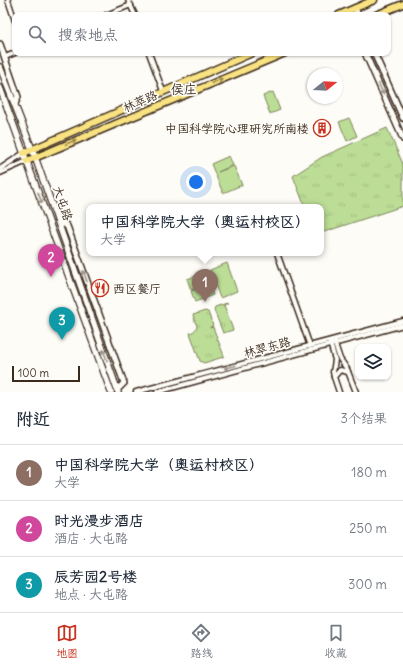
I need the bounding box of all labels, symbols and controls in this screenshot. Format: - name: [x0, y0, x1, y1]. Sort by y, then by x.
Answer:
- search box: [12, 12, 391, 56]
- icon: search: [26, 23, 48, 45]
- text: 搜索地点: [58, 25, 118, 44]
- north arrow: [307, 68, 343, 104]
- one-way arrow: [210, 77, 222, 85]
- district label: 侯庄: [171, 81, 197, 98]
- one-way arrow: [378, 82, 385, 94]
- street label: 林萃路: [120, 87, 160, 115]
- building icon: 中国科学院心理研究所南楼: [312, 118, 332, 138]
- place label: 中国科学院心理研究所南楼: [165, 121, 309, 136]
- one-way arrow: [65, 138, 77, 145]
- your location: [186, 172, 206, 192]
- street label: 大屯路: [50, 184, 76, 222]
- one-way arrow: [37, 191, 45, 203]
- popup: [86, 204, 324, 256]
- text: 中国科学院大学（奥运村校区）: [100, 212, 310, 231]
- text: 大学: [100, 231, 126, 248]
- pin: 2: [38, 244, 64, 277]
- pin: 1: [192, 269, 218, 302]
- one-way arrow: [81, 270, 88, 283]
- restaurant icon: 西区餐厅: [90, 278, 110, 298]
- place label: 西区餐厅: [113, 281, 161, 296]
- pin: 3: [49, 307, 75, 340]
- street label: 林翠东路: [242, 334, 292, 360]
- map controls: [355, 344, 391, 380]
- button: layers: [355, 344, 391, 380]
- one-way arrow: [101, 349, 108, 362]
- scale bar: [12, 364, 80, 383]
- one-way arrow: [224, 364, 237, 371]
- text: 100 m: [18, 366, 49, 380]
- text: 附近: [16, 408, 50, 430]
- text: 3个结果: [341, 410, 387, 427]
- text: 中国科学院大学（奥运村校区）: [54, 455, 264, 474]
- text: 1: [26, 464, 32, 481]
- text: 180 m: [351, 464, 387, 481]
- text: 大学: [54, 474, 80, 491]
- text: 时光漫步酒店: [54, 511, 144, 530]
- text: 2: [25, 520, 33, 537]
- text: 250 m: [349, 520, 387, 537]
- text: 酒店 · 大屯路: [54, 530, 128, 547]
- text: 辰芳园2号楼: [54, 567, 137, 586]
- text: 3: [25, 576, 33, 593]
- text: 300 m: [348, 576, 387, 593]
- text: 地点 · 大屯路: [54, 586, 128, 603]
- tab: 地图: [56, 622, 78, 660]
- tab: 路线: [190, 622, 212, 660]
- tab: 收藏: [325, 622, 347, 660]

